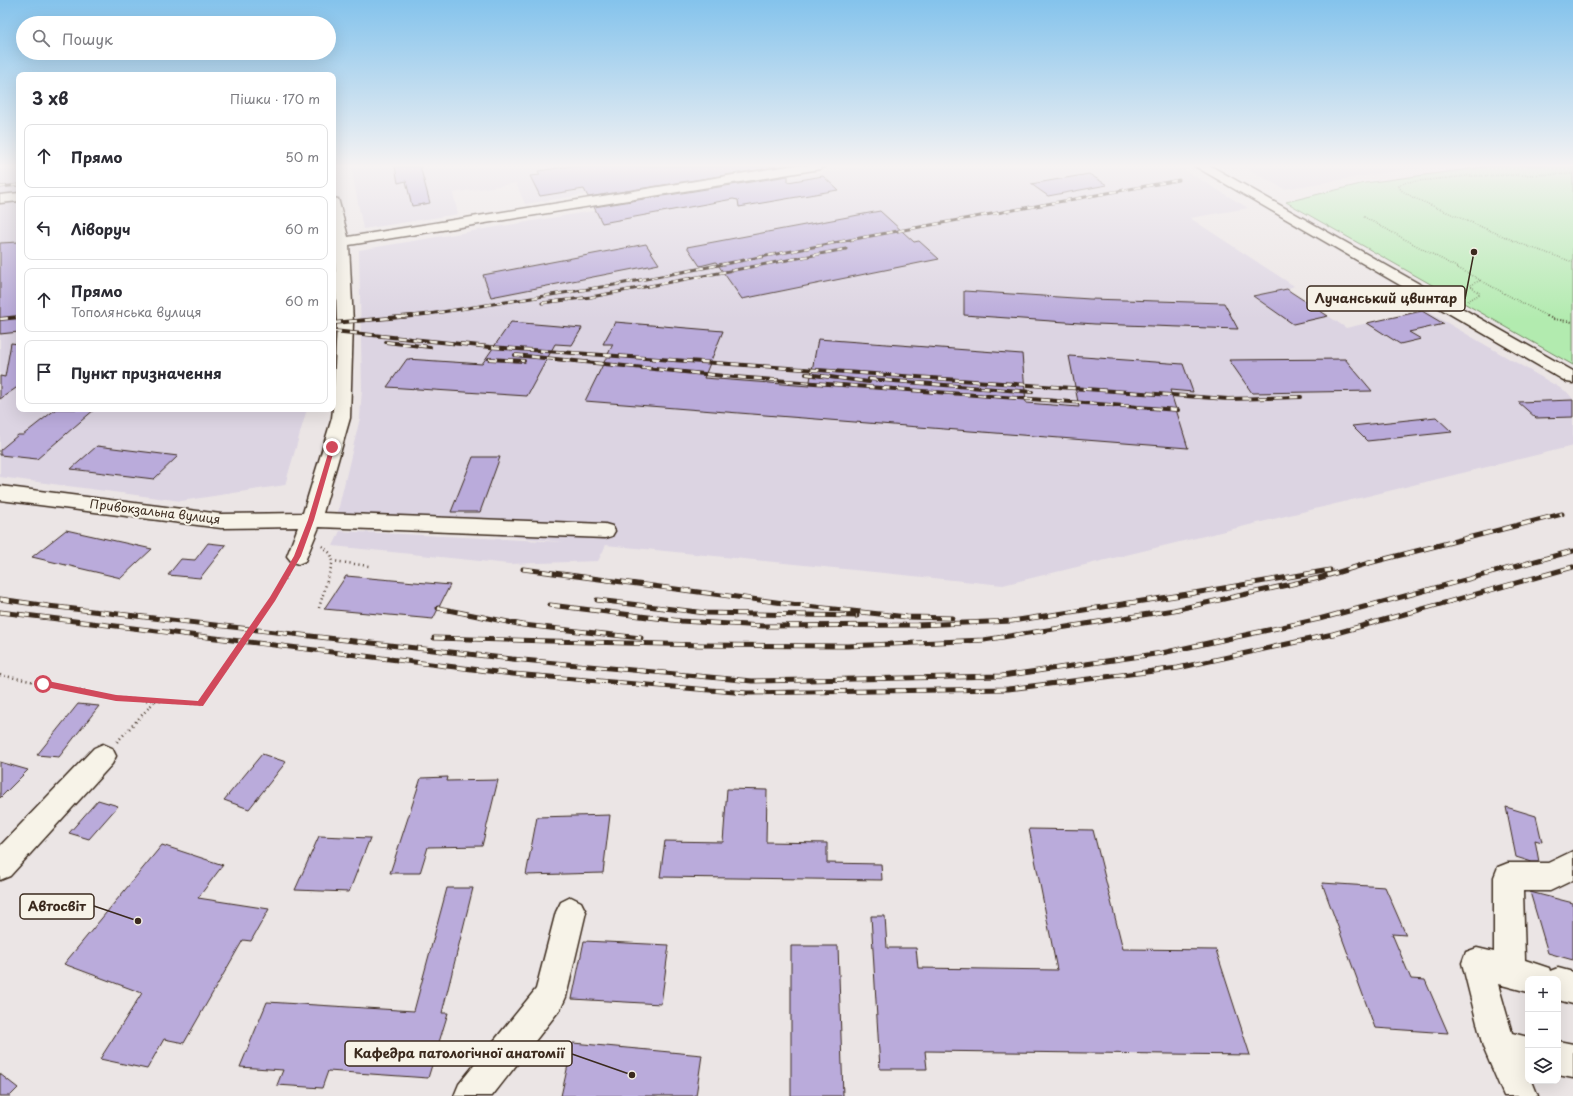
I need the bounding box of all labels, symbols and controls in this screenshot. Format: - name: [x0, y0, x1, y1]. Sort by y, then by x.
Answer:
- search box: [16, 16, 336, 60]
- icon: search: [30, 27, 52, 49]
- text: Пошук: [62, 27, 113, 50]
- text: 3 хв: [32, 85, 68, 111]
- text: Пішки · 170 m: [230, 89, 320, 108]
- icon: ahead: [33, 145, 55, 167]
- text: Прямо: [71, 145, 122, 168]
- text: 50 m: [285, 147, 319, 166]
- icon: left: [33, 217, 55, 239]
- text: Ліворуч: [71, 217, 131, 240]
- text: 60 m: [285, 219, 319, 238]
- text: Прямо: [71, 279, 122, 302]
- callout: Лучанський цвинтар: [1307, 286, 1465, 311]
- text: Лучанський цвинтар: [1315, 288, 1457, 307]
- icon: ahead: [33, 289, 55, 311]
- text: 60 m: [285, 291, 319, 310]
- text: Тополянська вулиця: [71, 302, 202, 321]
- icon: arrive: [33, 361, 55, 383]
- text: Пункт призначення: [71, 361, 222, 384]
- route end: [323, 438, 341, 456]
- street label: Привокзальна вулиця: [89, 494, 221, 528]
- route start: [34, 675, 52, 693]
- callout: Автосвіт: [20, 894, 94, 919]
- text: Автосвіт: [28, 896, 86, 915]
- map controls: [1525, 976, 1561, 1084]
- button: +: [1525, 976, 1561, 1012]
- button: −: [1525, 1012, 1561, 1048]
- callout: Кафедра патологічної анатомії: [345, 1041, 572, 1066]
- text: Кафедра патологічної анатомії: [354, 1043, 565, 1062]
- button: layers: [1525, 1048, 1561, 1084]

